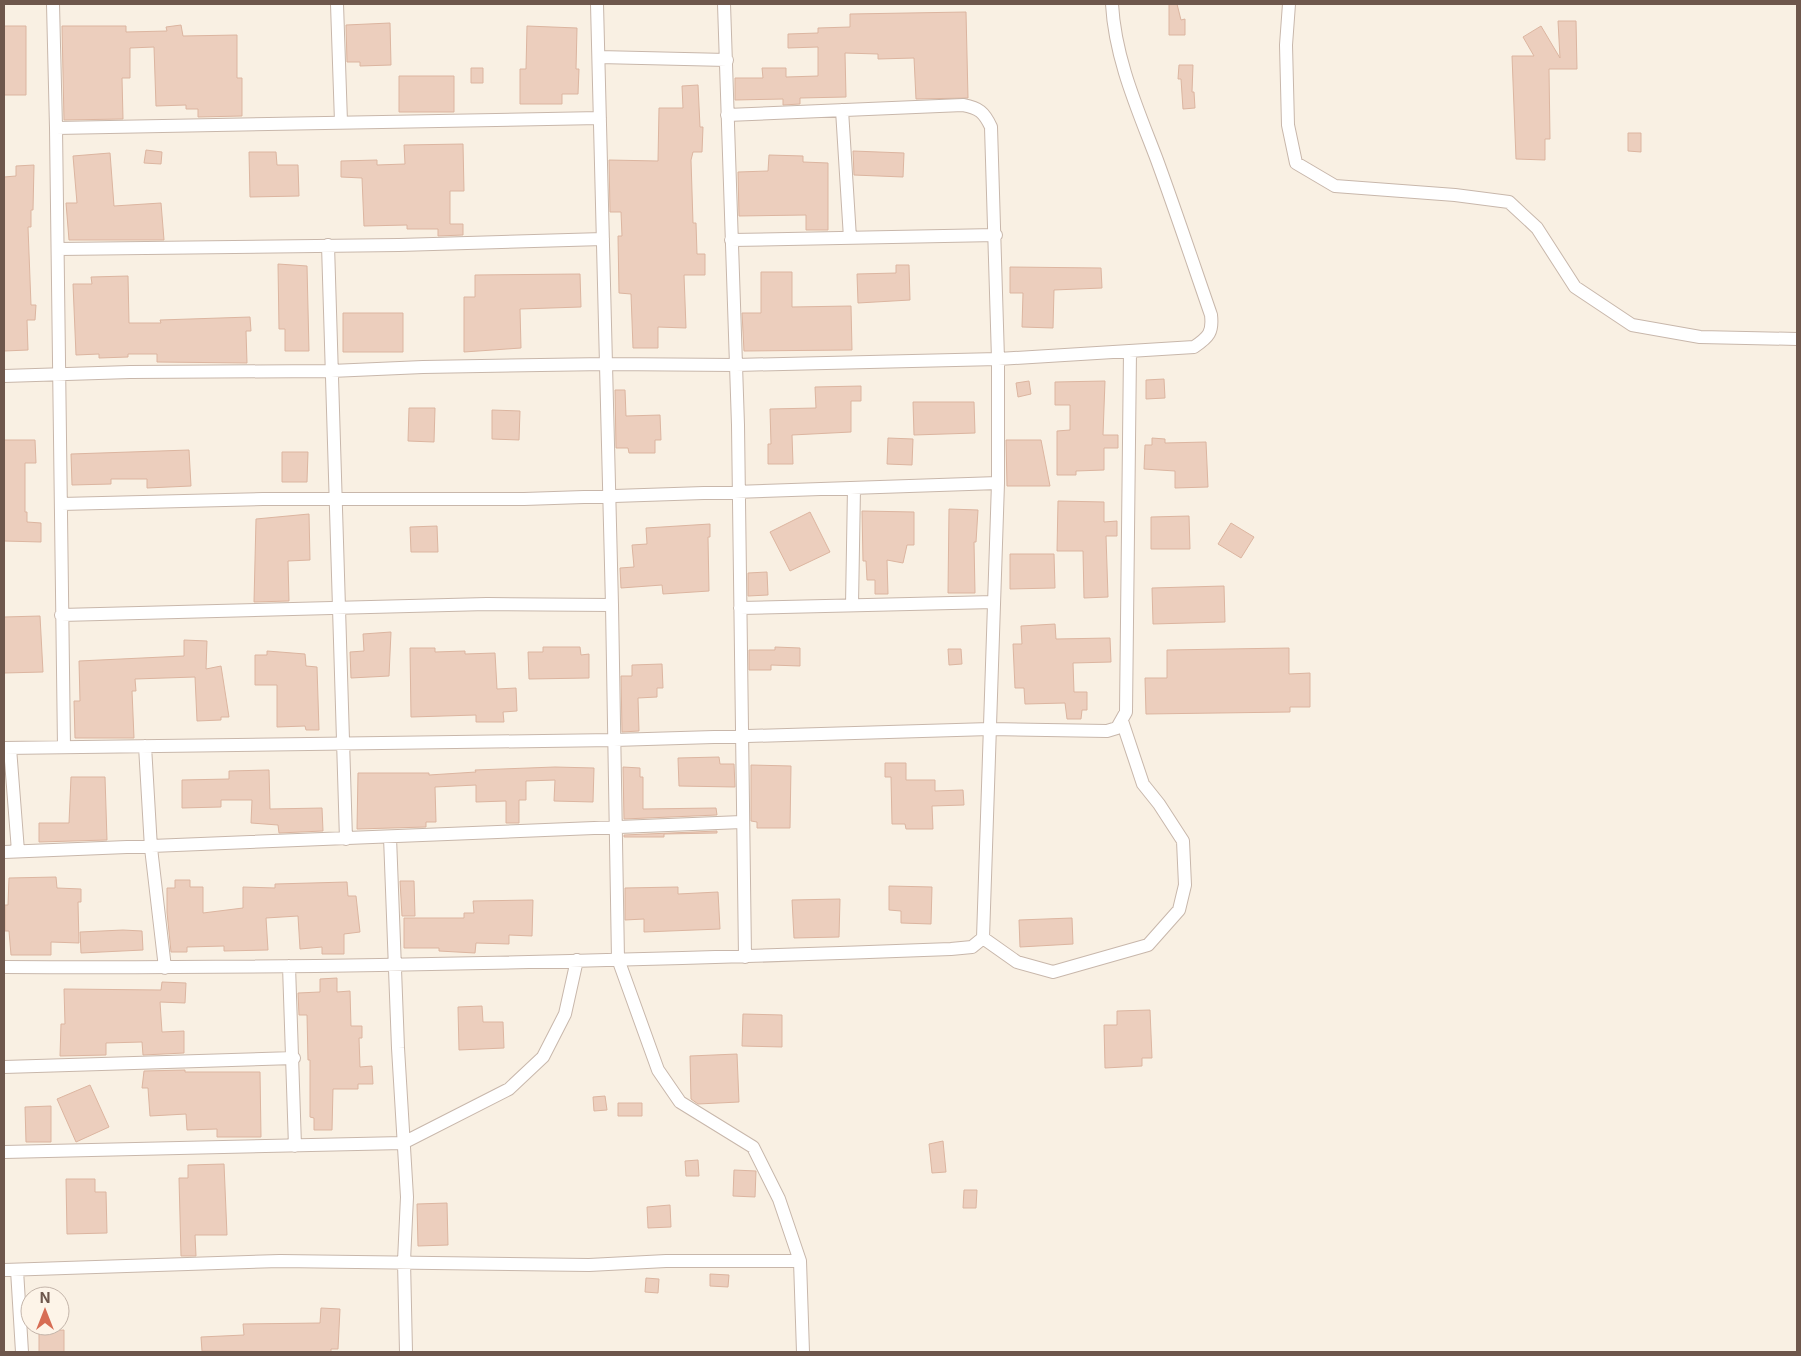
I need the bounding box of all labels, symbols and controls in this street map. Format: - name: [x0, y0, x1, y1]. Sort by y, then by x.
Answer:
- north arrow: [20, 1286, 70, 1336]
- text: N: [40, 1289, 50, 1306]

